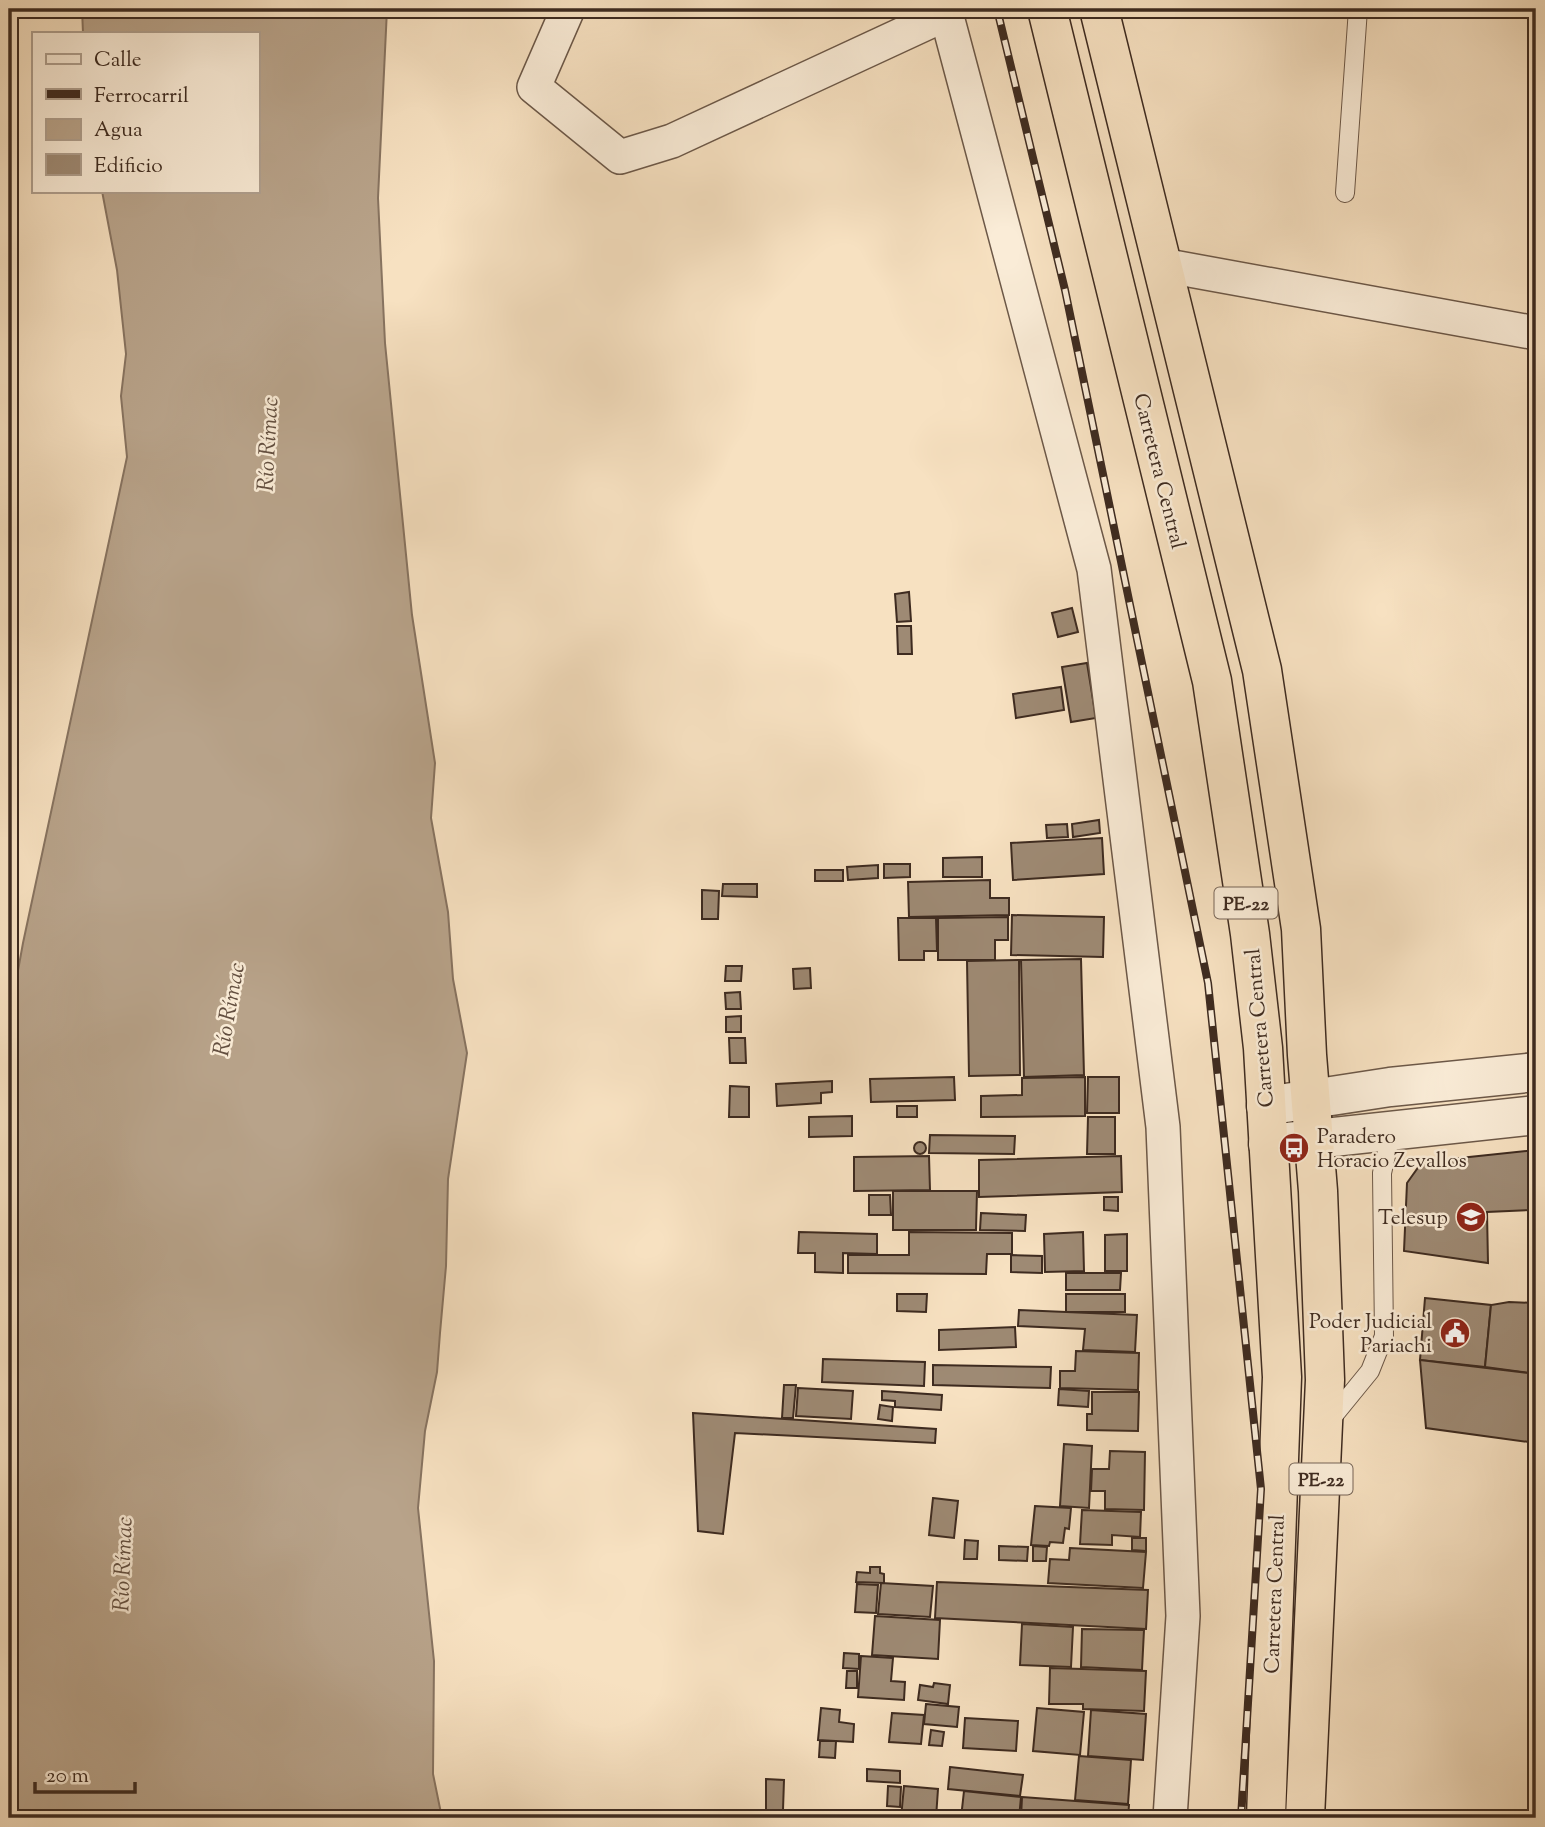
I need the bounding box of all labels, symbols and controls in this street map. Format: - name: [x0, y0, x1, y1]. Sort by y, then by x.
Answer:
- legend: [32, 32, 259, 192]
- text: Calle: [94, 46, 142, 76]
- text: Ferrocarril: [94, 82, 189, 112]
- text: Agua: [94, 116, 143, 146]
- text: Edificio: [94, 152, 163, 182]
- street label: Carretera Central: [1124, 391, 1192, 553]
- water label: Río Rímac: [251, 396, 288, 492]
- road number: PE-22: [1214, 888, 1278, 918]
- street label: Carretera Central: [1239, 947, 1283, 1109]
- water label: Río Rímac: [206, 960, 255, 1059]
- place label: Paradero Horacio Zevallos: [1317, 1123, 1467, 1177]
- bus stop icon: Paradero Horacio Zevallos: [1277, 1131, 1311, 1165]
- school or university icon: Telesup: [1454, 1200, 1488, 1234]
- place label: Telesup: [1378, 1204, 1448, 1234]
- place label: Poder Judicial Pariachi: [1309, 1308, 1432, 1362]
- public building icon: Poder Judicial Pariachi: [1438, 1316, 1472, 1350]
- road number: PE-22: [1290, 1464, 1352, 1494]
- street label: Carretera Central: [1258, 1514, 1294, 1674]
- water label: Río Rímac: [106, 1516, 143, 1612]
- scale bar: [35, 1750, 135, 1794]
- text: 20 m: [46, 1762, 89, 1792]

